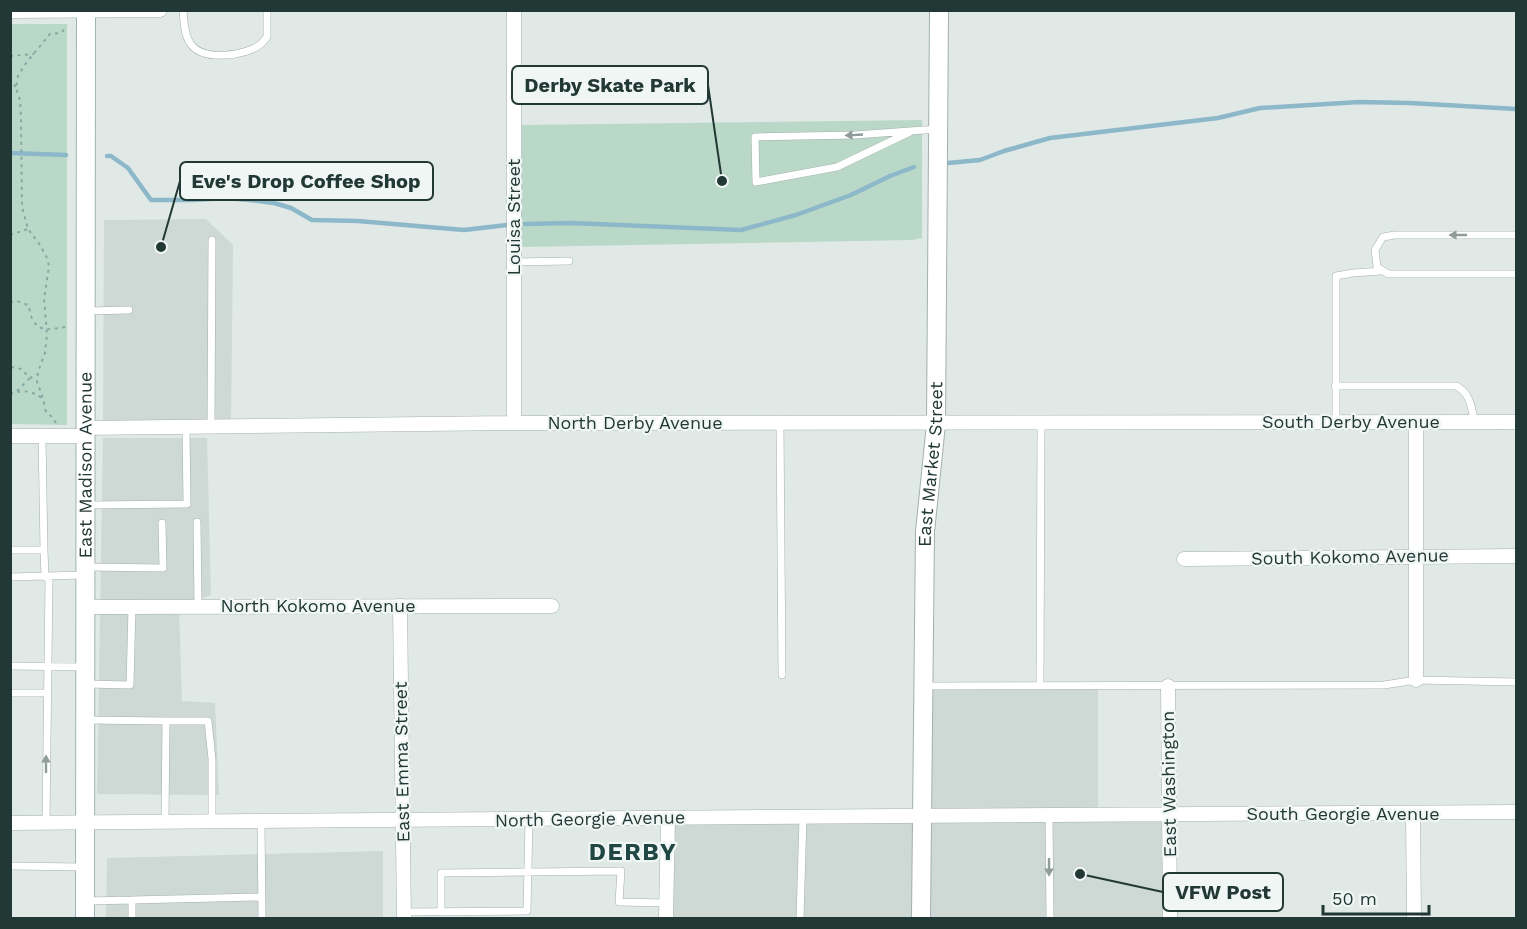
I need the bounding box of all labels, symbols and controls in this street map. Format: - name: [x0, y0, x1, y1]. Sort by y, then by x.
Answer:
- callout: Derby Skate Park: [512, 66, 708, 104]
- text: Derby Skate Park: [524, 73, 696, 97]
- one-way arrow: [844, 130, 863, 140]
- street label: Louisa Street: [503, 158, 524, 275]
- callout: Eve's Drop Coffee Shop: [180, 162, 433, 200]
- text: Eve's Drop Coffee Shop: [191, 169, 421, 193]
- one-way arrow: [1449, 230, 1468, 240]
- street label: East Madison Avenue: [74, 371, 96, 559]
- street label: East Market Street: [914, 381, 946, 547]
- street label: South Derby Avenue: [1262, 411, 1440, 432]
- street label: North Derby Avenue: [547, 412, 723, 433]
- street label: South Kokomo Avenue: [1251, 544, 1449, 569]
- street label: North Kokomo Avenue: [220, 595, 416, 616]
- street label: East Emma Street: [390, 681, 413, 843]
- street label: East Washington: [1157, 710, 1180, 858]
- one-way arrow: [41, 755, 51, 774]
- street label: South Georgie Avenue: [1246, 803, 1440, 824]
- street label: North Georgie Avenue: [495, 806, 685, 831]
- district label: DERBY: [589, 838, 677, 866]
- one-way arrow: [1044, 858, 1054, 877]
- callout: VFW Post: [1163, 873, 1283, 911]
- scale bar: [1323, 878, 1430, 916]
- text: VFW Post: [1175, 880, 1271, 904]
- text: 50 m: [1332, 888, 1377, 909]

